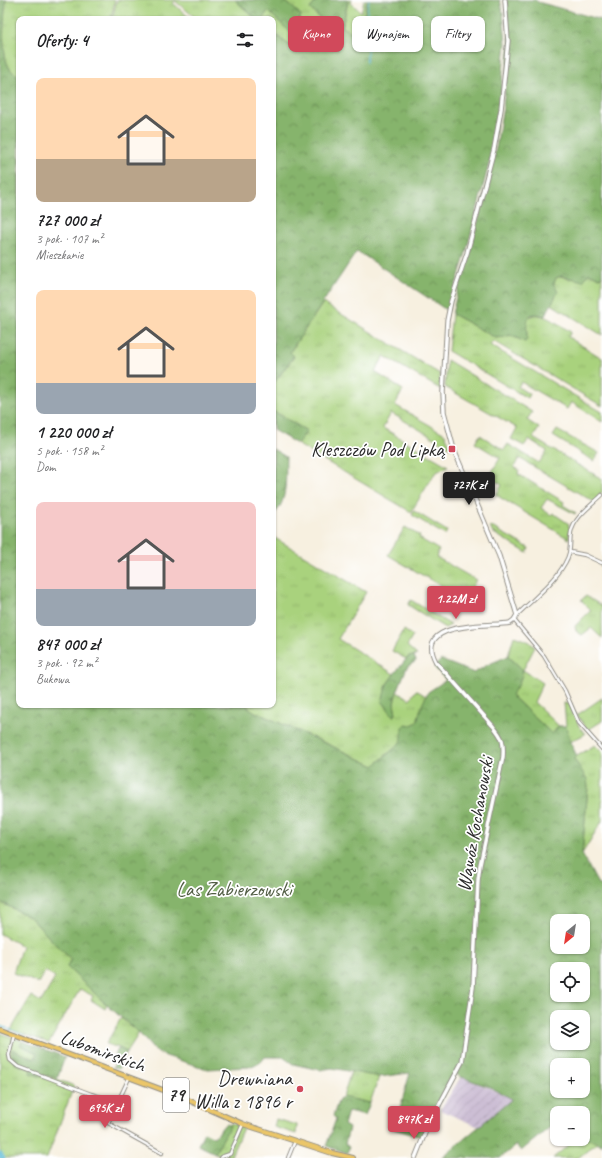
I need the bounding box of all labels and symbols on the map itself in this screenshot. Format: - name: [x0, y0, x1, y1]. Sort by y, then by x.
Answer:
- place label: Kleszczów Pod Lipką: [311, 437, 445, 462]
- marker: Kleszczów Pod Lipką: [447, 444, 457, 454]
- pin: 727K zł: [432, 472, 506, 506]
- pin: 1.22M zł: [415, 586, 497, 620]
- street label: Wąwóz Kochanowski: [451, 752, 500, 893]
- park label: Las Zabierzowski: [176, 877, 294, 902]
- north arrow: [550, 914, 590, 954]
- street label: Lubomirskich: [57, 1024, 150, 1078]
- place label: Drewniana Willa z 1896 r: [194, 1066, 294, 1114]
- road number: 79: [163, 1078, 189, 1112]
- marker: Drewniana Willa z 1896 r: [295, 1084, 305, 1094]
- pin: 695K zł: [68, 1095, 142, 1129]
- pin: 847K zł: [377, 1106, 451, 1140]

